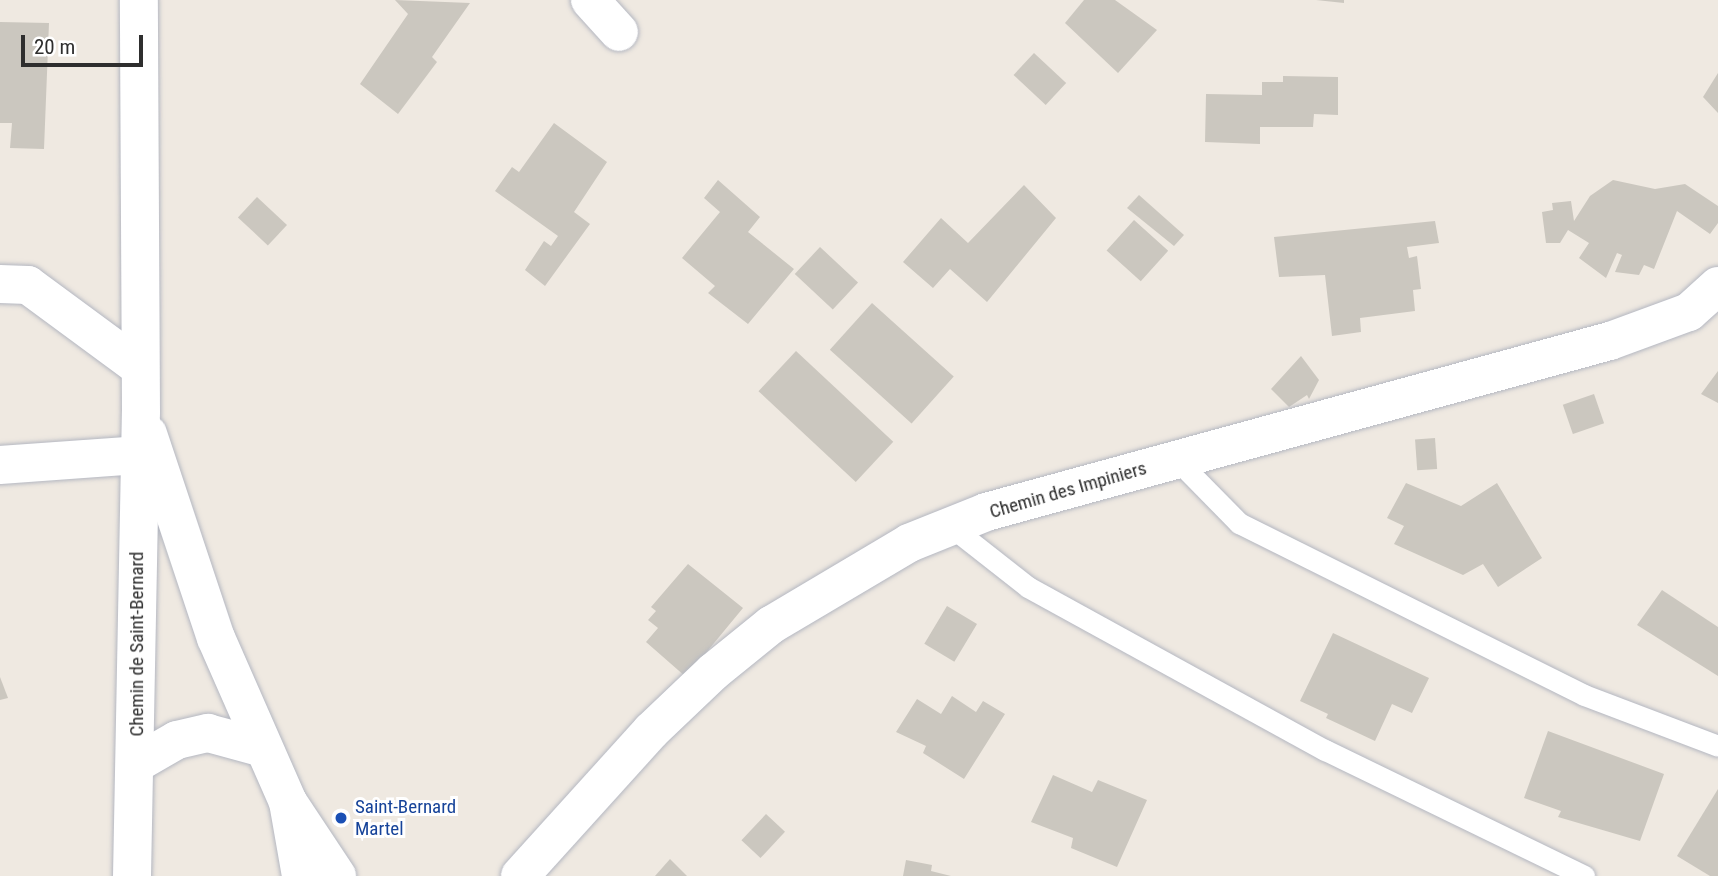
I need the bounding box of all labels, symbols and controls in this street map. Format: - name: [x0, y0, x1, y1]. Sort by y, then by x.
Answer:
- scale bar: [24, 21, 147, 65]
- text: 20 m: [34, 35, 75, 59]
- street label: Chemin des Impiniers: [987, 457, 1149, 523]
- street label: Chemin de Saint-Bernard: [126, 551, 148, 737]
- place label: Saint-Bernard Martel: [355, 796, 456, 840]
- marker: Saint-Bernard Martel: [333, 810, 349, 826]

